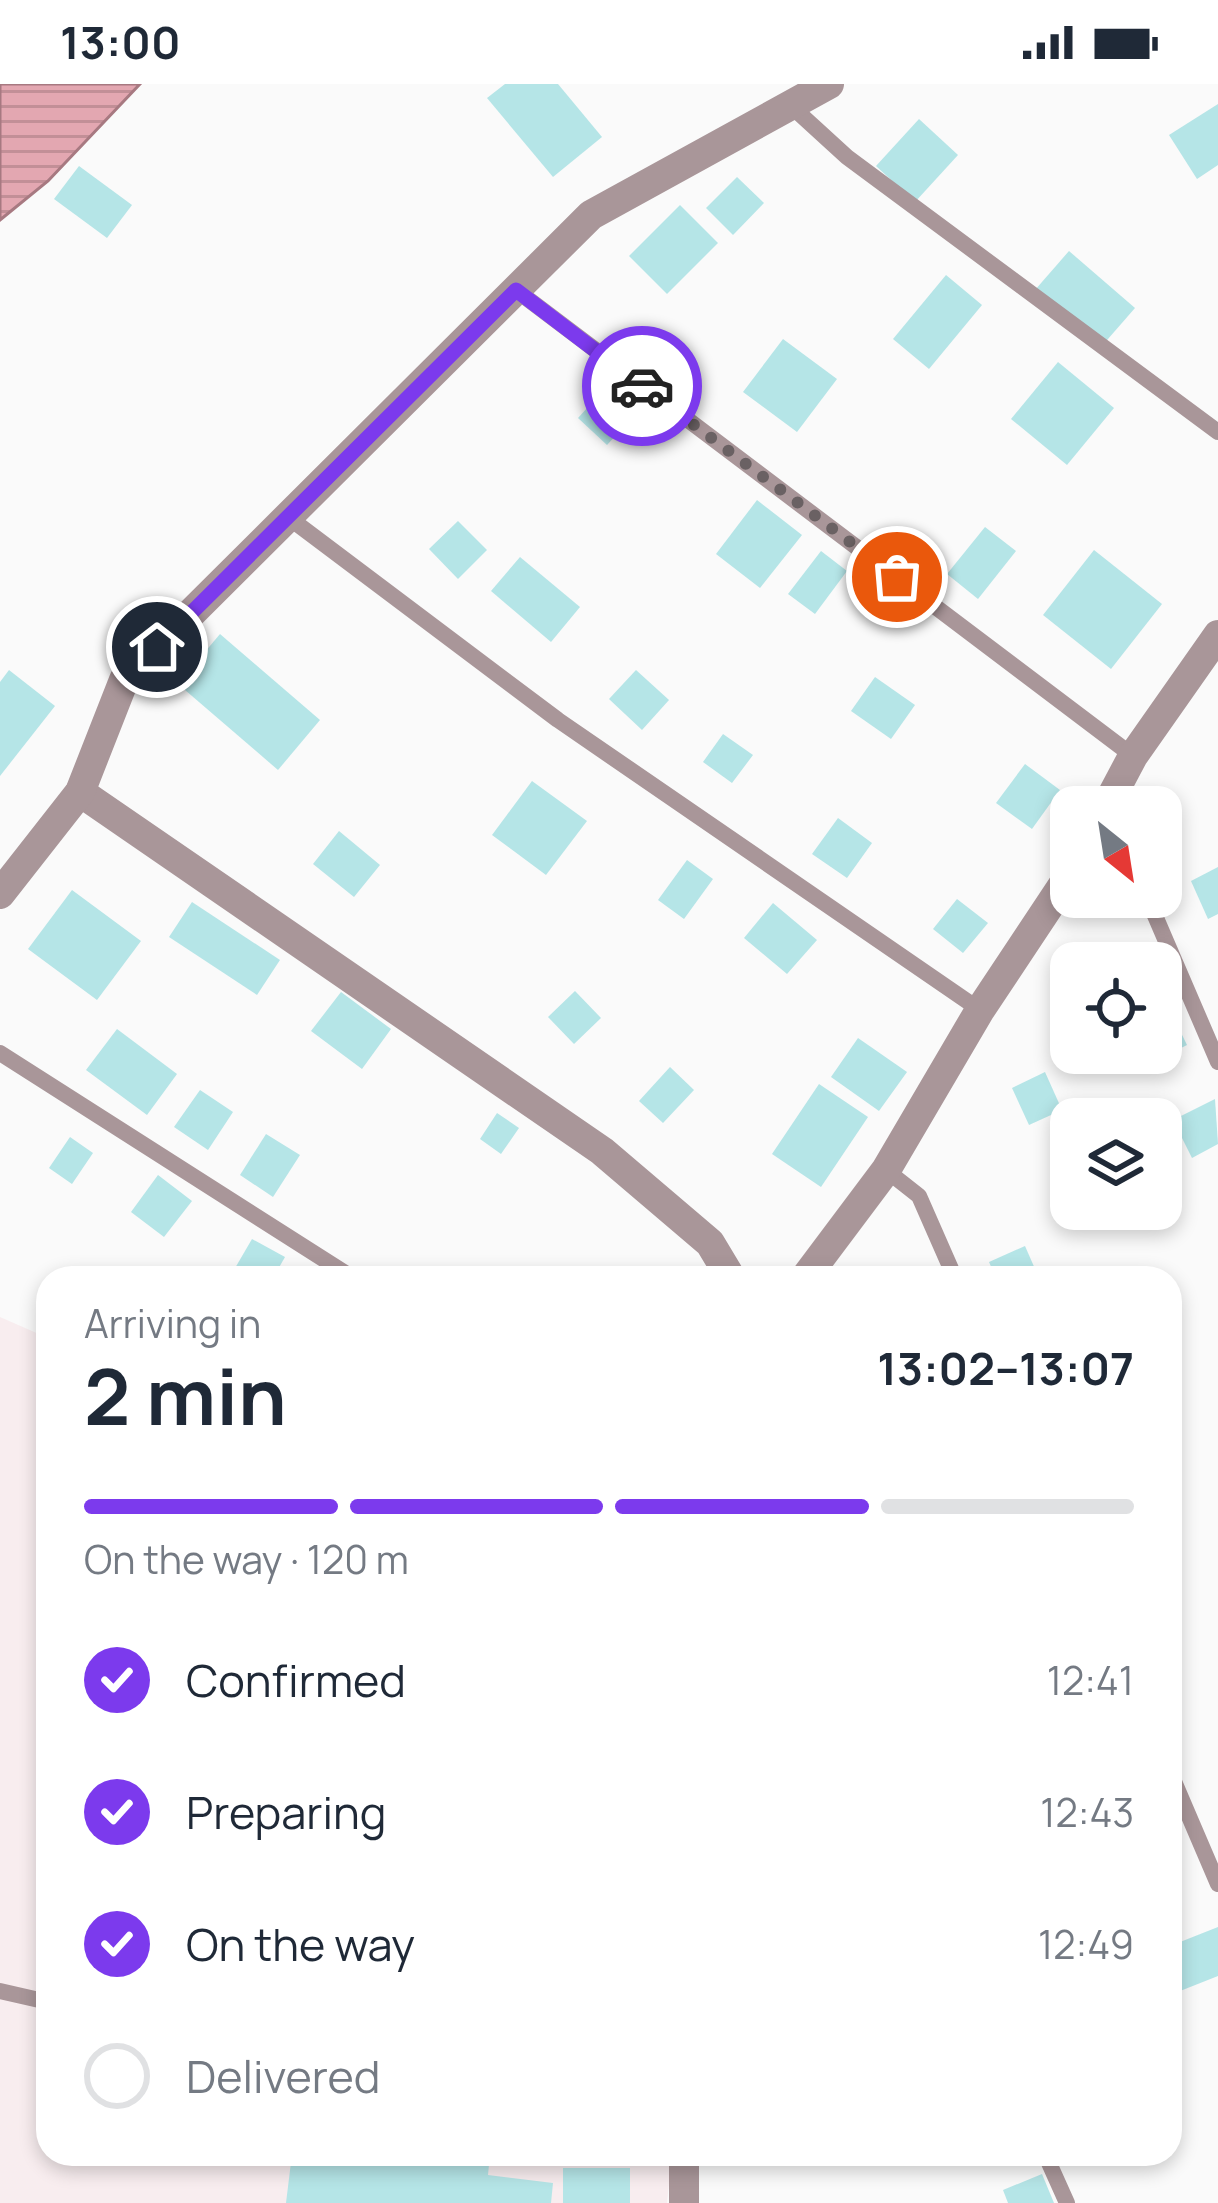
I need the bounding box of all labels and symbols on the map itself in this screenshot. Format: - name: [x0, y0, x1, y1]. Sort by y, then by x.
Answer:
- courier: [582, 326, 702, 446]
- pin: [846, 526, 948, 628]
- pin: [106, 596, 208, 698]
- north arrow: [1050, 786, 1182, 918]

